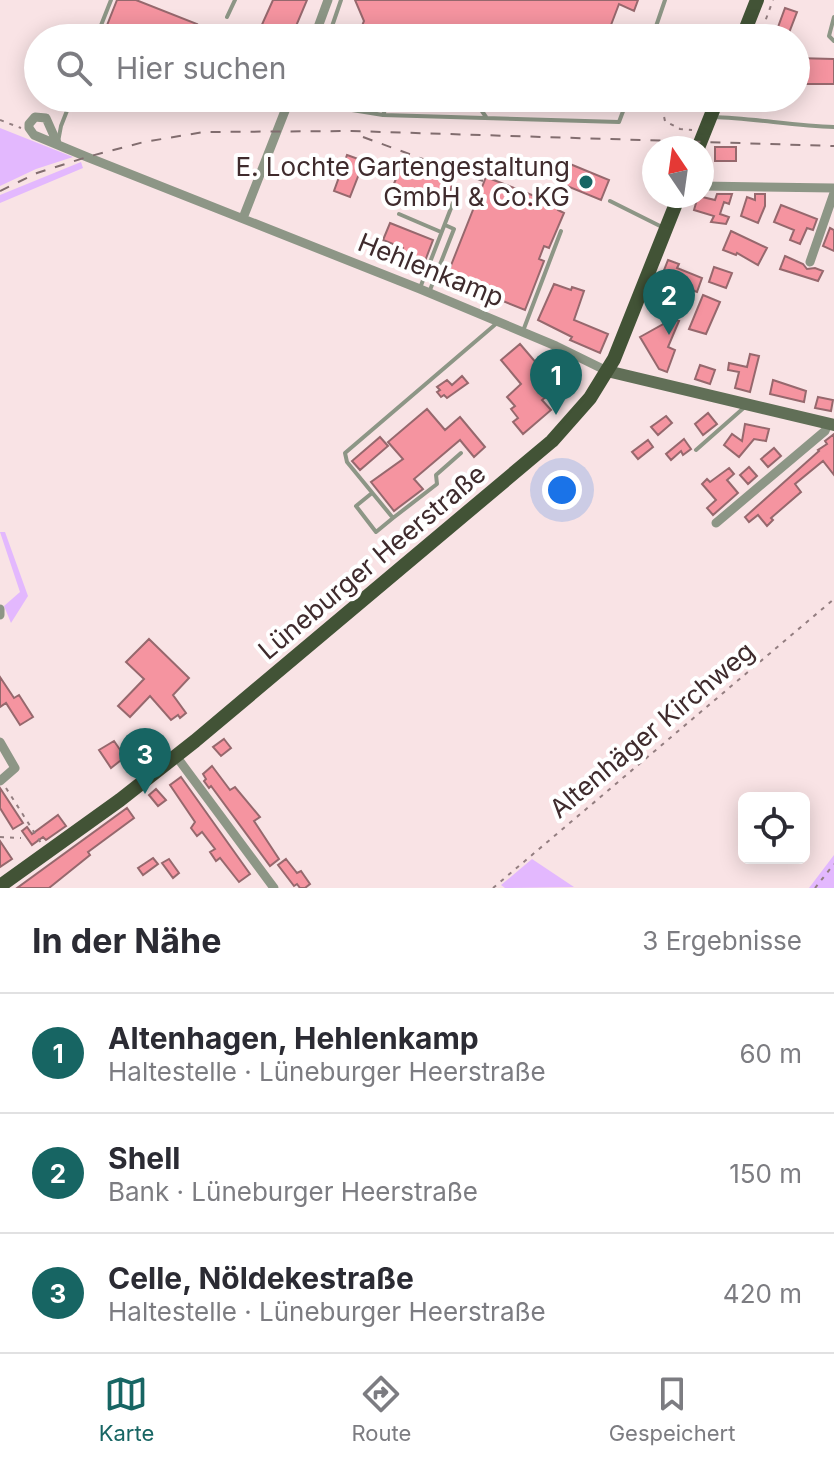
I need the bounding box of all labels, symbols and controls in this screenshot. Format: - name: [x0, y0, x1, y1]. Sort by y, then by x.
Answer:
- search box: [24, 24, 810, 112]
- icon: search: [52, 46, 96, 90]
- text: Hier suchen: [116, 50, 286, 86]
- north arrow: [642, 136, 714, 208]
- place label: E. Lochte Gartengestaltung GmbH & Co.KG: [235, 151, 570, 212]
- marker: E. Lochte Gartengestaltung GmbH & Co.KG: [577, 173, 595, 191]
- street label: Hehlenkamp: [354, 226, 509, 313]
- pin: 2: [643, 269, 695, 335]
- pin: 1: [530, 349, 582, 415]
- street label: Lüneburger Heerstraße: [252, 458, 491, 666]
- your location: [542, 470, 582, 510]
- street label: Altenhäger Kirchweg: [543, 635, 760, 824]
- pin: 3: [119, 728, 171, 794]
- map controls: [738, 792, 810, 864]
- button: locate: [738, 792, 810, 864]
- text: In der Nähe: [32, 920, 221, 961]
- text: 3 Ergebnisse: [642, 925, 802, 956]
- text: Altenhagen, Hehlenkamp: [108, 1020, 479, 1056]
- text: 1: [52, 1038, 64, 1069]
- text: 60 m: [739, 1038, 802, 1069]
- text: Haltestelle · Lüneburger Heerstraße: [108, 1056, 546, 1087]
- text: Shell: [108, 1140, 180, 1176]
- text: 2: [50, 1158, 66, 1189]
- text: 150 m: [729, 1158, 802, 1189]
- text: Bank · Lüneburger Heerstraße: [108, 1176, 478, 1207]
- text: Celle, Nöldekestraße: [108, 1260, 414, 1296]
- text: 3: [50, 1278, 66, 1309]
- text: 420 m: [723, 1278, 802, 1309]
- text: Haltestelle · Lüneburger Heerstraße: [108, 1296, 546, 1327]
- tab: Karte: [99, 1372, 154, 1446]
- tab: Route: [352, 1372, 411, 1446]
- tab: Gespeichert: [609, 1372, 735, 1446]

